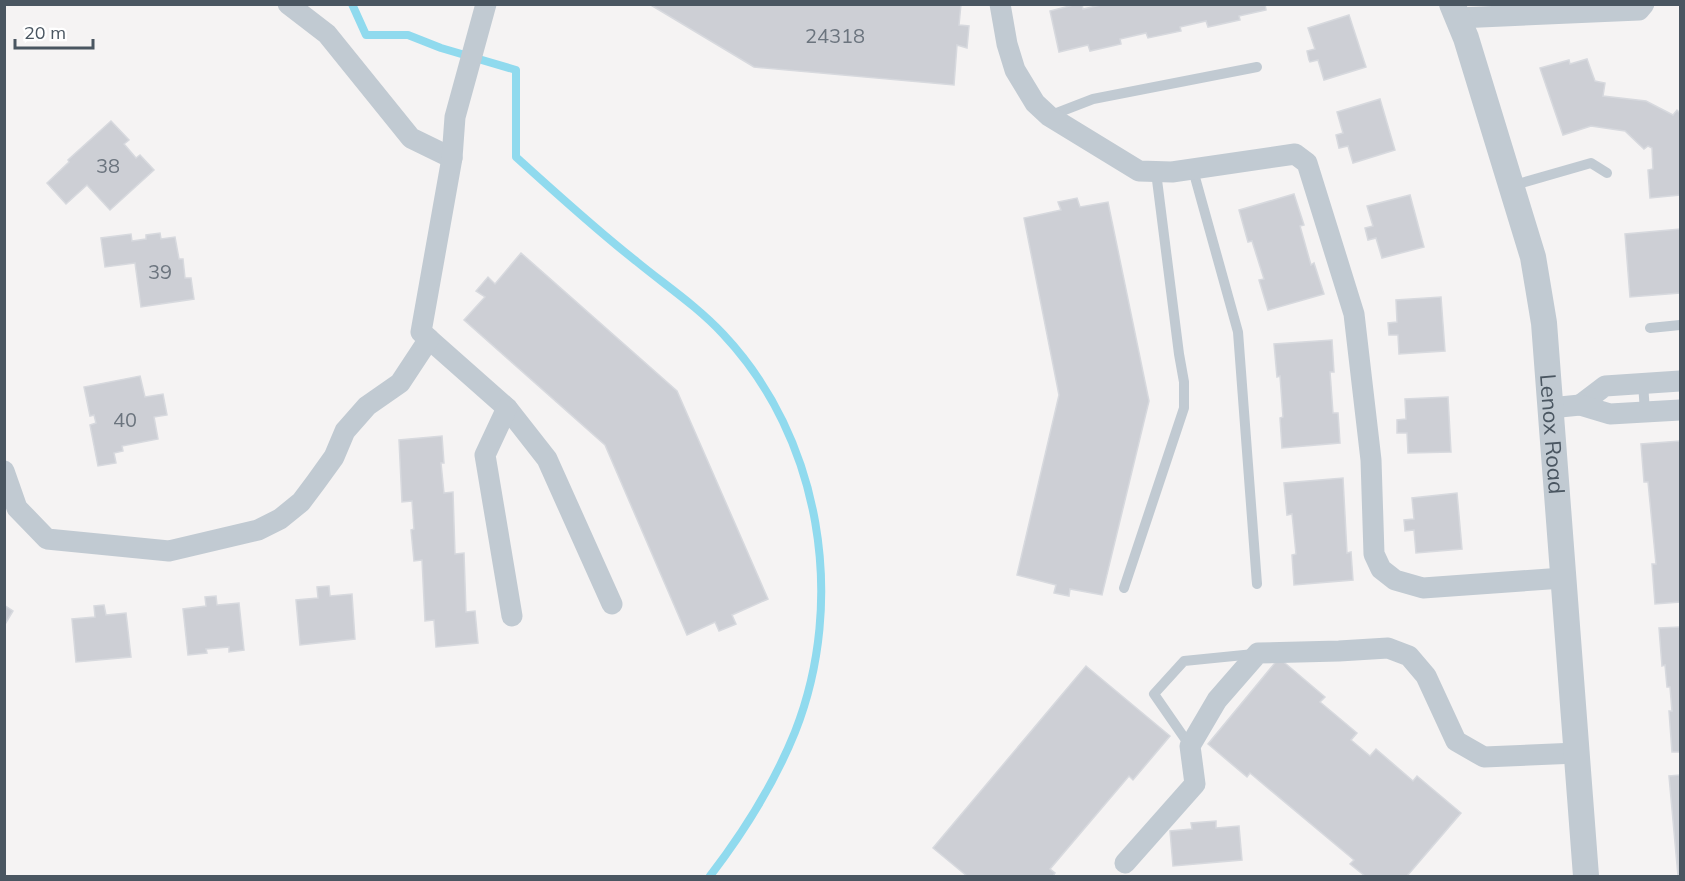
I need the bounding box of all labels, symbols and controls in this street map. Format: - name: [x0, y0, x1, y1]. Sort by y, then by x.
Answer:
- scale bar: [15, 12, 93, 50]
- text: 20 m: [24, 21, 66, 44]
- house number: 24318: [805, 23, 865, 48]
- house number: 38: [96, 153, 120, 178]
- house number: 39: [148, 259, 172, 284]
- street label: Lenox Road: [1534, 373, 1571, 495]
- house number: 40: [113, 407, 137, 432]

